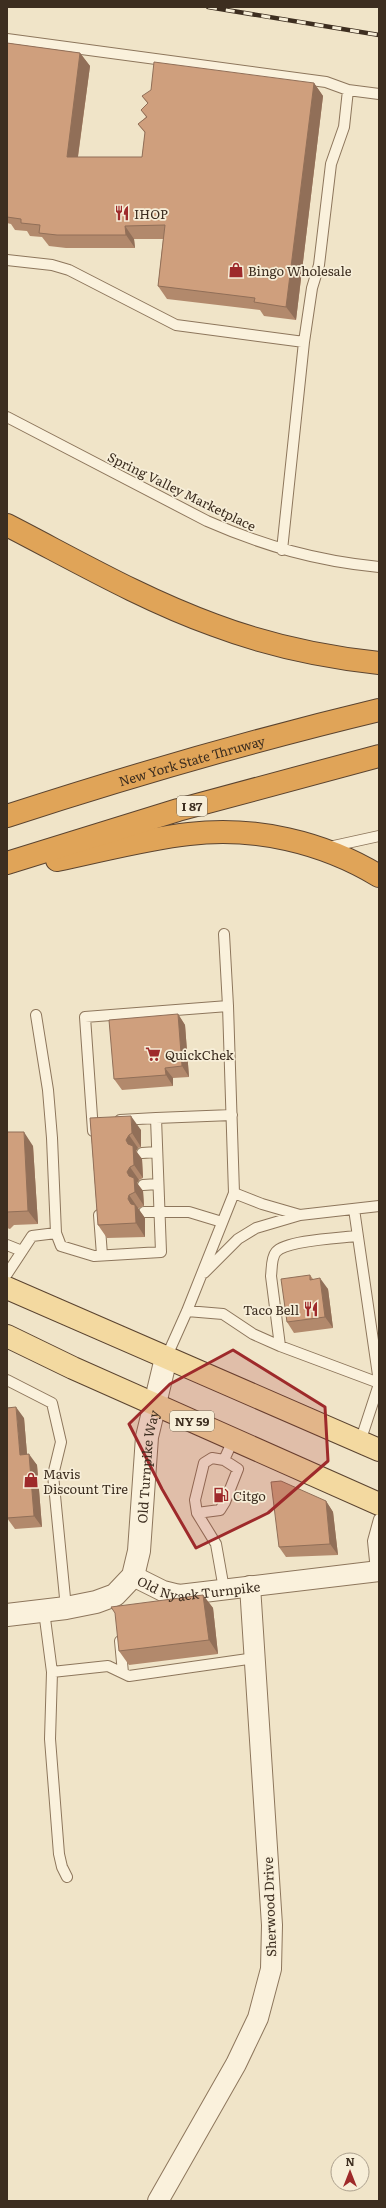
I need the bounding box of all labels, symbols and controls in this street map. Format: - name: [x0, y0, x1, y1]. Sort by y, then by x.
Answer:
- restaurant icon: IHOP: [113, 204, 131, 222]
- place label: IHOP: [134, 204, 168, 223]
- shop icon: Bingo Wholesale: [227, 261, 245, 279]
- place label: Bingo Wholesale: [248, 261, 352, 280]
- street label: Spring Valley Marketplace: [105, 447, 259, 535]
- street label: New York State Thruway: [116, 730, 267, 790]
- road number: I 87: [177, 796, 207, 816]
- supermarket icon: QuickChek: [144, 1045, 162, 1063]
- place label: QuickChek: [165, 1045, 235, 1064]
- place label: Taco Bell: [243, 1300, 300, 1319]
- restaurant icon: Taco Bell: [302, 1300, 320, 1318]
- street label: Old Turnpike Way: [131, 1407, 163, 1524]
- road number: NY 59: [170, 1411, 214, 1431]
- place label: Mavis Discount Tire: [43, 1464, 128, 1498]
- shop icon: Mavis Discount Tire: [22, 1471, 40, 1489]
- fuel station icon: Citgo: [212, 1486, 230, 1504]
- place label: Citgo: [233, 1486, 266, 1505]
- street label: Old Nyack Turnpike: [135, 1570, 261, 1605]
- street label: Sherwood Drive: [258, 1856, 280, 1957]
- north arrow: [330, 2152, 370, 2192]
- text: N: [345, 2153, 355, 2169]

